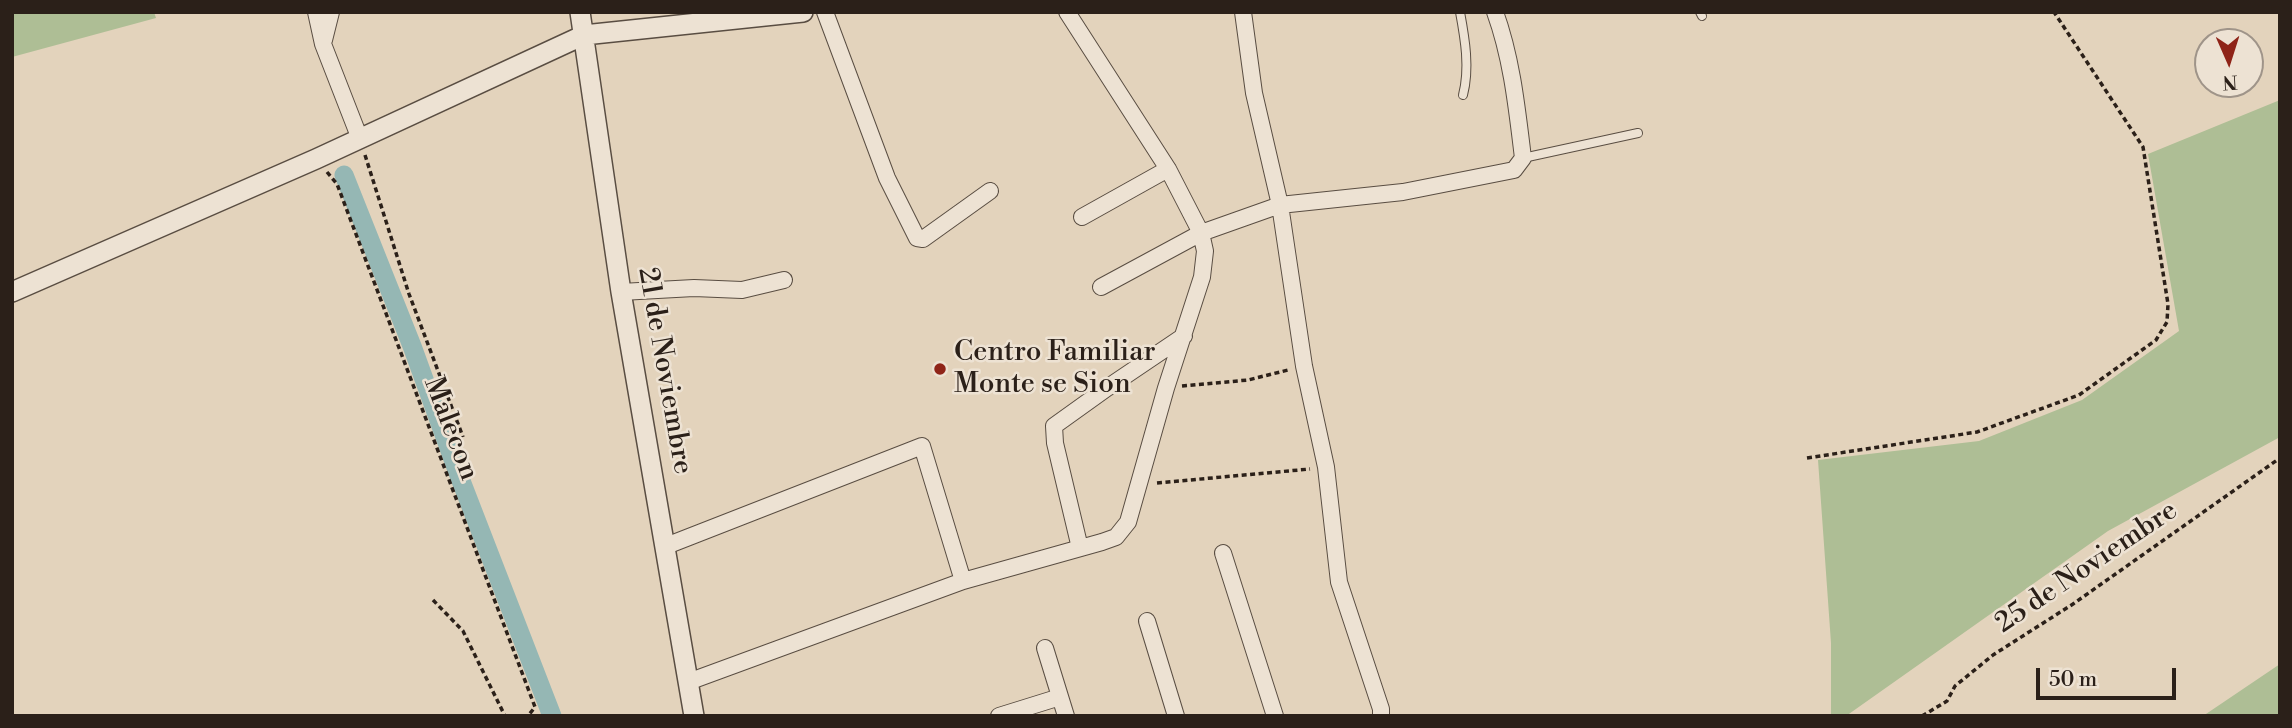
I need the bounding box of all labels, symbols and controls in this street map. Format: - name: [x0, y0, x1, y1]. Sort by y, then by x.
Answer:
- north arrow: [2194, 28, 2264, 98]
- text: N: [2222, 70, 2238, 94]
- street label: 21 de Noviembre: [629, 265, 699, 477]
- place label: Centro Familiar Monte se Sion: [954, 336, 1156, 402]
- marker: Centro Familiar Monte se Sion: [932, 361, 948, 377]
- street label: Malecon: [415, 373, 485, 485]
- street label: 25 de Noviembre: [1990, 495, 2184, 641]
- scale bar: [2040, 654, 2180, 698]
- text: 50 m: [2049, 667, 2097, 693]

